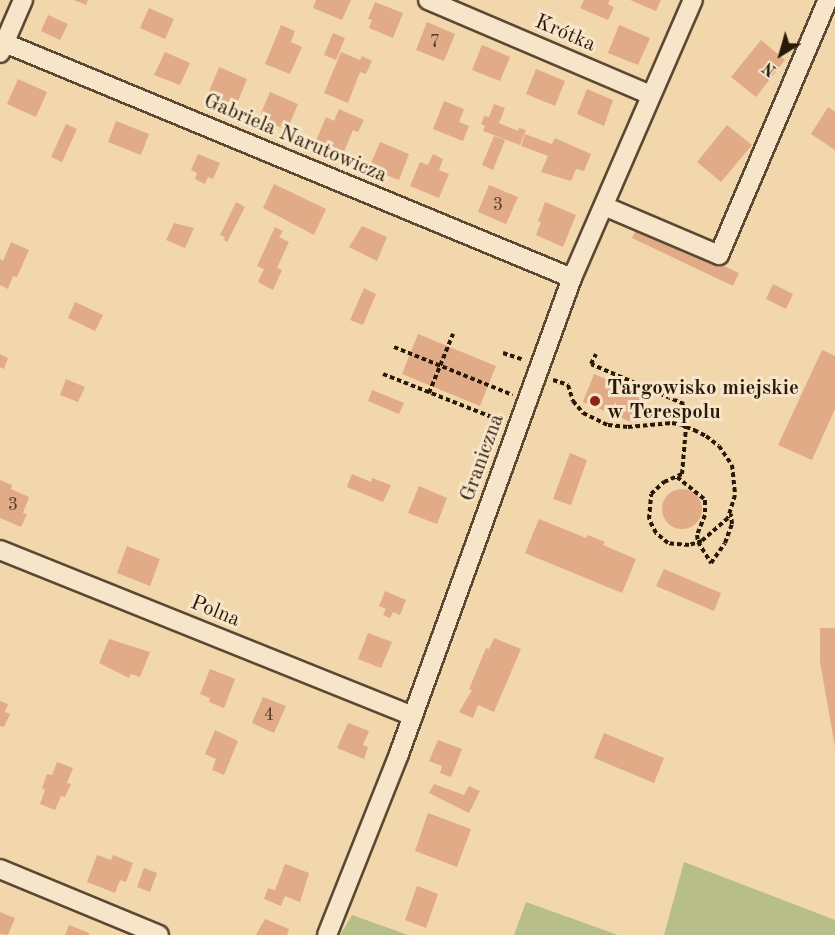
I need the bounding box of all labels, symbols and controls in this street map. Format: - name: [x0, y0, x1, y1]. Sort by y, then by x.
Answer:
- street label: Krótka: [531, 10, 599, 58]
- north arrow: [751, 24, 811, 84]
- house number: 7: [430, 31, 440, 53]
- text: N: [760, 58, 780, 78]
- street label: Gabriela Narutowicza: [200, 89, 390, 189]
- house number: 3: [493, 194, 503, 216]
- place label: Targowisko miejskie w Terespolu: [607, 376, 799, 426]
- marker: Targowisko miejskie w Terespolu: [588, 394, 602, 408]
- street label: Graniczna: [456, 411, 510, 505]
- house number: 3: [8, 494, 18, 516]
- street label: Polna: [187, 591, 243, 633]
- house number: 4: [264, 704, 274, 726]

